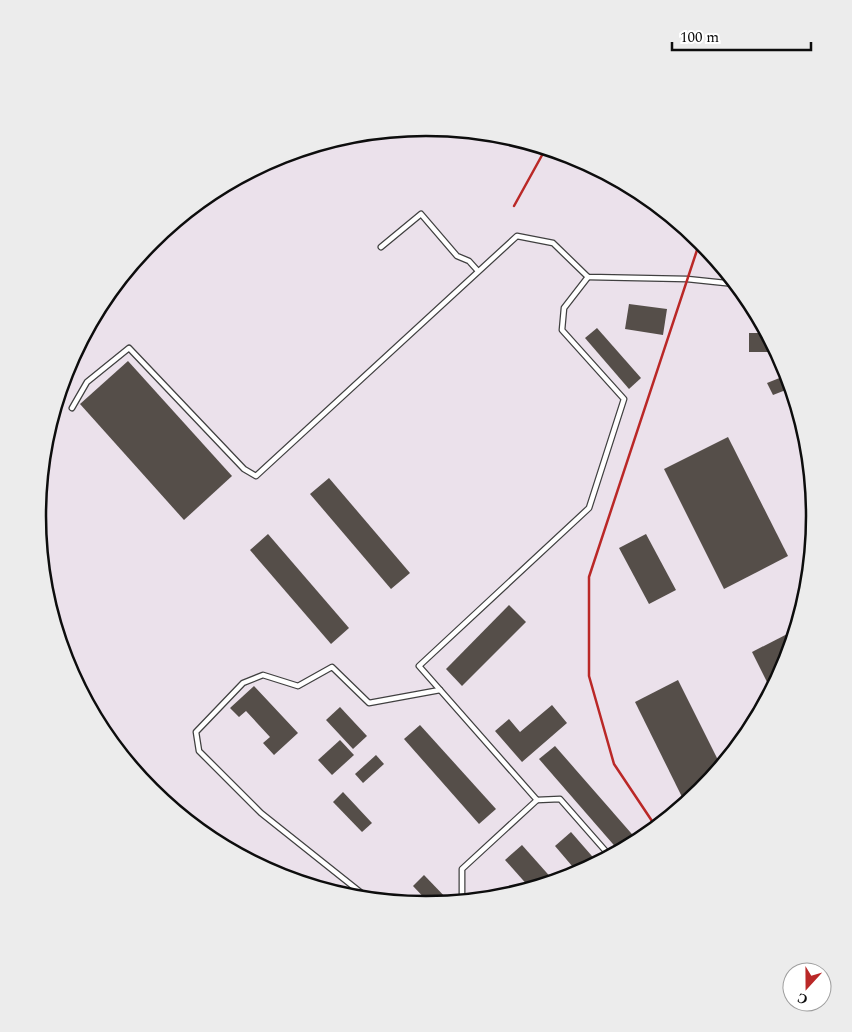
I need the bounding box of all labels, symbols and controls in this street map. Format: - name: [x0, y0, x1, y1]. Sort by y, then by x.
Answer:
- scale bar: [672, 20, 811, 52]
- text: 100 m: [680, 26, 719, 49]
- north arrow: [782, 962, 832, 1012]
- text: С: [794, 987, 811, 1010]

